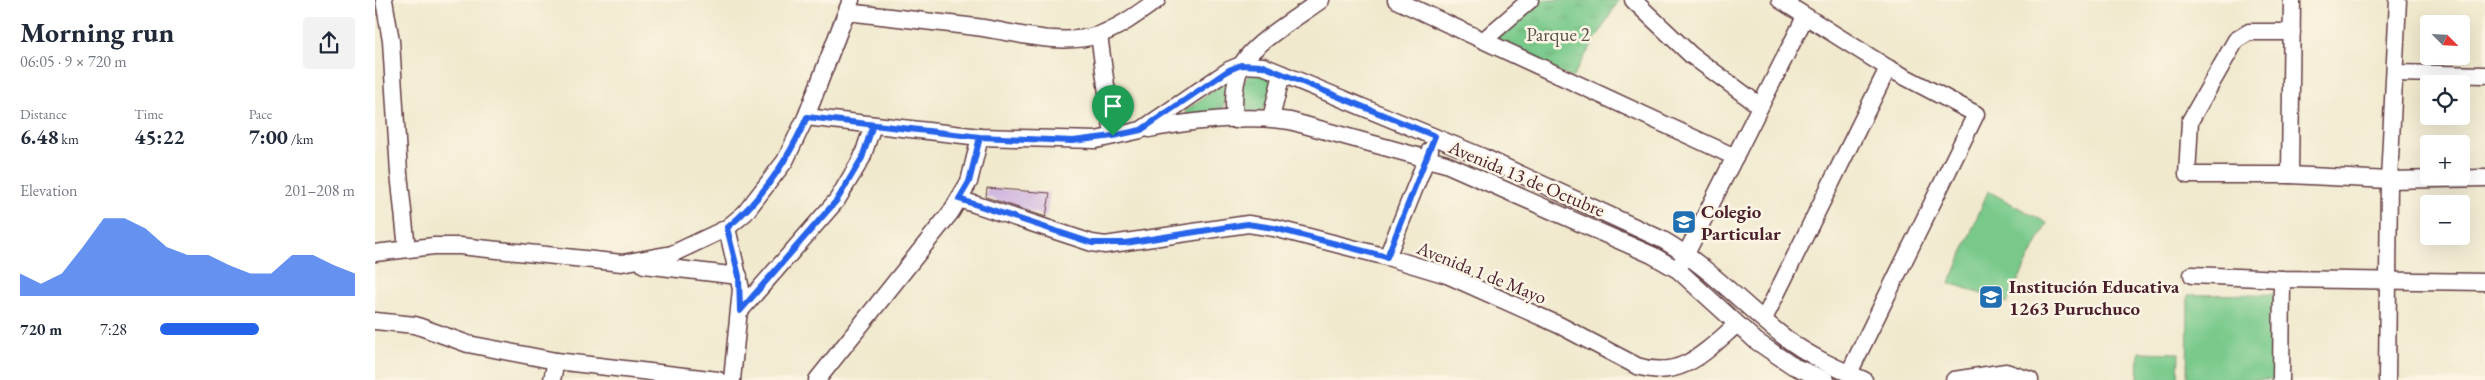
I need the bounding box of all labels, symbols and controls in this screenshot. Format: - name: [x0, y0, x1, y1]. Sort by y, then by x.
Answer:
- text: Morning run: [20, 14, 174, 50]
- north arrow: [2420, 15, 2470, 65]
- map controls: [2420, 15, 2470, 245]
- button: share: [303, 17, 355, 69]
- park label: Parque 2: [1526, 22, 1590, 47]
- text: 06:05 · 9 × 720 m: [20, 51, 127, 72]
- button: locate: [2420, 75, 2470, 125]
- pin: [1092, 85, 1134, 136]
- icon: arrive: [1099, 92, 1127, 120]
- text: Distance: [20, 105, 67, 123]
- text: Time: [134, 105, 164, 123]
- text: Pace: [249, 105, 272, 123]
- text: 6.48: [20, 123, 59, 150]
- text: 45:22: [134, 123, 185, 150]
- text: 7:00: [249, 123, 288, 150]
- text: km: [59, 130, 79, 148]
- text: /km: [288, 130, 314, 148]
- street label: Avenida 13 de Octubre: [1444, 134, 1609, 223]
- button: +: [2420, 135, 2470, 185]
- text: Elevation: [20, 180, 78, 201]
- text: 201–208 m: [284, 180, 355, 201]
- button: −: [2420, 195, 2470, 245]
- place label: Colegio Particular: [1701, 199, 1781, 246]
- school or university icon: Colegio Particular: [1671, 209, 1697, 235]
- street label: Avenida 1 de Mayo: [1412, 235, 1550, 310]
- place label: Institución Educativa 1263 Puruchuco: [2009, 274, 2180, 321]
- school or university icon: Institución Educativa 1263 Puruchuco: [1978, 284, 2004, 310]
- text: 720 m: [20, 319, 62, 340]
- text: 7:28: [100, 319, 127, 340]

